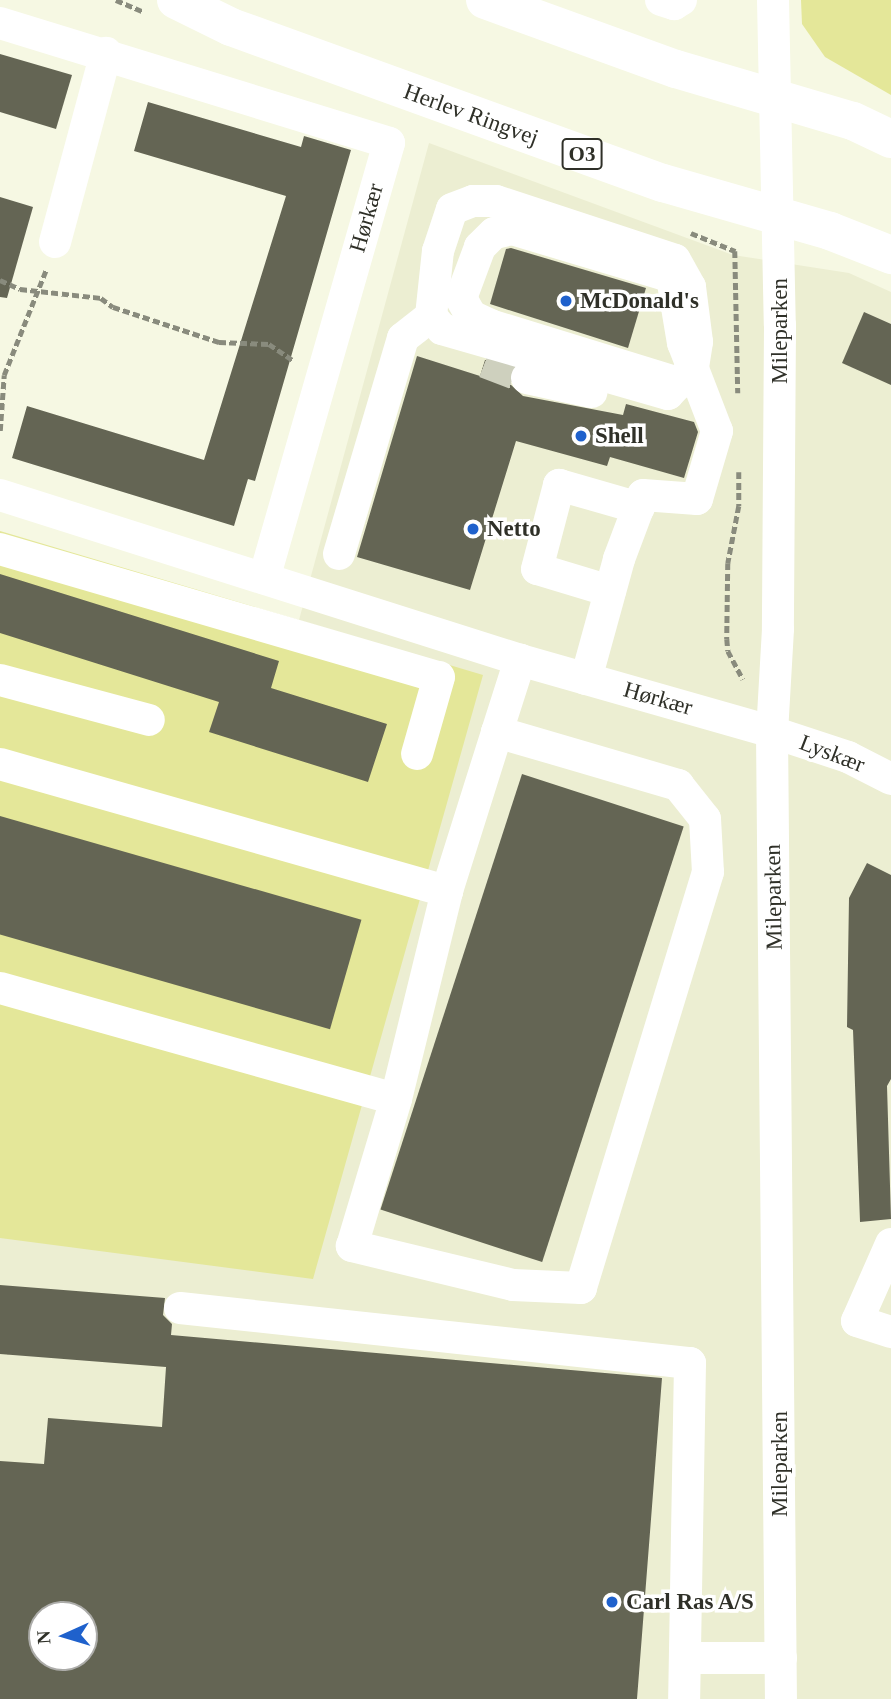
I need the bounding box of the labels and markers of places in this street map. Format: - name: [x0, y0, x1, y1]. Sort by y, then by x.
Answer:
- place label: McDonald's: [580, 287, 699, 315]
- marker: McDonald's: [558, 293, 574, 309]
- place label: Shell: [595, 422, 644, 450]
- marker: Shell: [573, 428, 589, 444]
- place label: Netto: [487, 515, 541, 543]
- marker: Netto: [465, 521, 481, 537]
- place label: Carl Ras A/S: [626, 1588, 755, 1616]
- marker: Carl Ras A/S: [604, 1594, 620, 1610]

